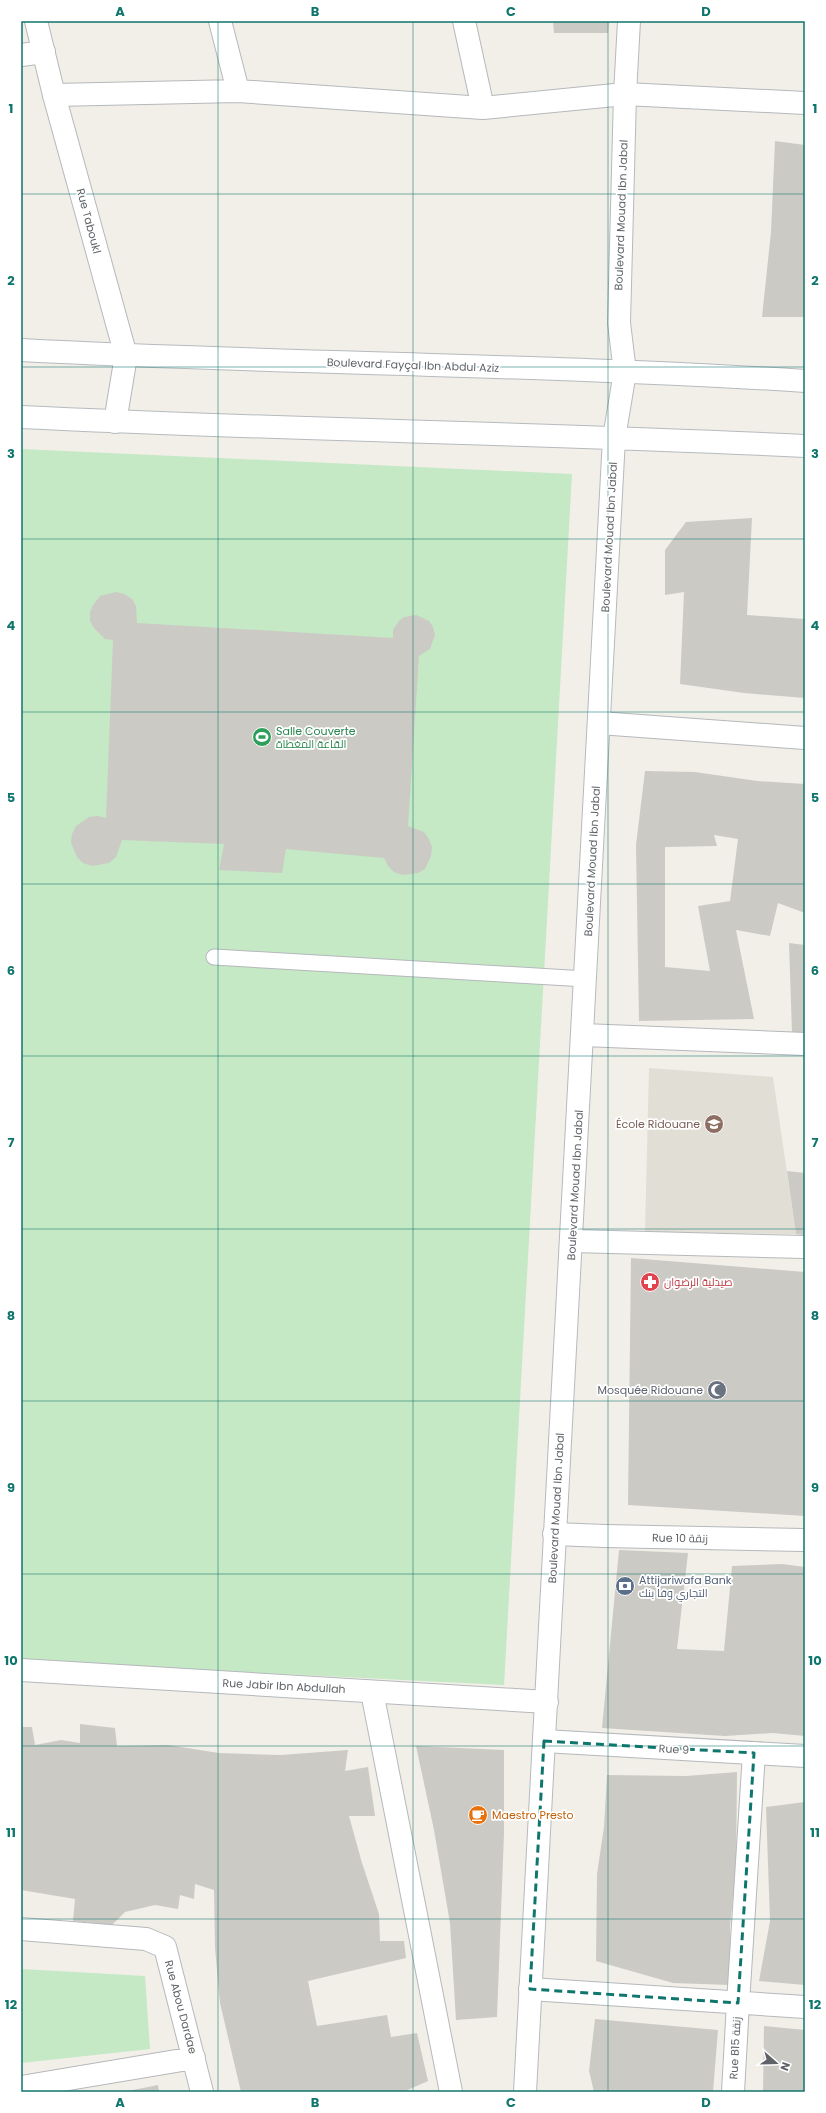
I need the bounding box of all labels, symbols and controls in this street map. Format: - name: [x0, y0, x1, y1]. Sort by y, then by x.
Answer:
- text: A: [115, 2, 125, 21]
- text: B: [311, 2, 320, 21]
- text: C: [506, 2, 516, 21]
- text: D: [701, 2, 711, 21]
- text: 1: [9, 99, 13, 118]
- text: 1: [813, 99, 817, 118]
- street label: Boulevard Mouad Ibn Jabal: [610, 139, 632, 291]
- street label: Rue Taboukl: [73, 187, 105, 255]
- text: 2: [7, 271, 15, 290]
- text: 2: [811, 271, 819, 290]
- street label: Boulevard Fayçal Ibn Abdul Aziz: [326, 354, 500, 376]
- text: 3: [7, 444, 15, 463]
- text: 3: [811, 444, 819, 463]
- street label: Boulevard Mouad Ibn Jabal: [597, 461, 621, 613]
- text: 4: [7, 616, 16, 635]
- text: 4: [811, 616, 820, 635]
- place label: Salle Couverte القاعة المغطاة: [276, 723, 356, 752]
- sports icon: Salle Couverte القاعة المغطاة: [251, 726, 273, 748]
- street label: Boulevard Mouad Ibn Jabal: [580, 785, 604, 937]
- text: 5: [7, 788, 15, 807]
- text: 5: [811, 788, 819, 807]
- text: 6: [7, 961, 15, 980]
- text: 6: [811, 961, 819, 980]
- street label: Boulevard Mouad Ibn Jabal: [563, 1109, 587, 1261]
- school or university icon: École Ridouane: [703, 1113, 725, 1135]
- place label: École Ridouane: [616, 1116, 700, 1132]
- text: 7: [8, 1133, 15, 1152]
- text: 7: [812, 1133, 819, 1152]
- pharmacy icon: صيدلية الرضوان: [639, 1271, 661, 1293]
- place label: صيدلية الرضوان: [664, 1274, 733, 1290]
- text: 8: [7, 1306, 15, 1325]
- text: 8: [811, 1306, 819, 1325]
- mosque icon: Mosquée Ridouane: [706, 1379, 728, 1401]
- place label: Mosquée Ridouane: [597, 1382, 703, 1398]
- street label: Boulevard Mouad Ibn Jabal: [544, 1432, 568, 1584]
- text: 9: [7, 1478, 15, 1497]
- text: 9: [811, 1478, 819, 1497]
- street label: Rue 10 زنقة: [652, 1530, 708, 1546]
- place label: Attijariwafa Bank التجاري وفا بنك: [639, 1572, 732, 1602]
- bank icon: Attijariwafa Bank التجاري وفا بنك: [614, 1575, 636, 1597]
- text: 10: [4, 1651, 18, 1670]
- text: 10: [808, 1651, 822, 1670]
- street label: Rue Jabir Ibn Abdullah: [222, 1675, 346, 1697]
- street label: Rue 9: [658, 1740, 690, 1758]
- cafe icon: Maestro Presto: [467, 1804, 489, 1826]
- place label: Maestro Presto: [492, 1807, 574, 1823]
- text: 11: [6, 1823, 16, 1842]
- text: 11: [810, 1823, 820, 1842]
- street label: Rue Abou Dardae: [161, 1958, 201, 2056]
- text: 12: [5, 1995, 18, 2014]
- text: 12: [809, 1995, 822, 2014]
- street label: Rue B15 زنقة: [725, 2016, 745, 2080]
- north arrow: [756, 2043, 796, 2083]
- text: N: [776, 2060, 794, 2073]
- text: A: [115, 2093, 125, 2112]
- text: B: [311, 2093, 320, 2112]
- text: C: [506, 2093, 516, 2112]
- text: D: [701, 2093, 711, 2112]

